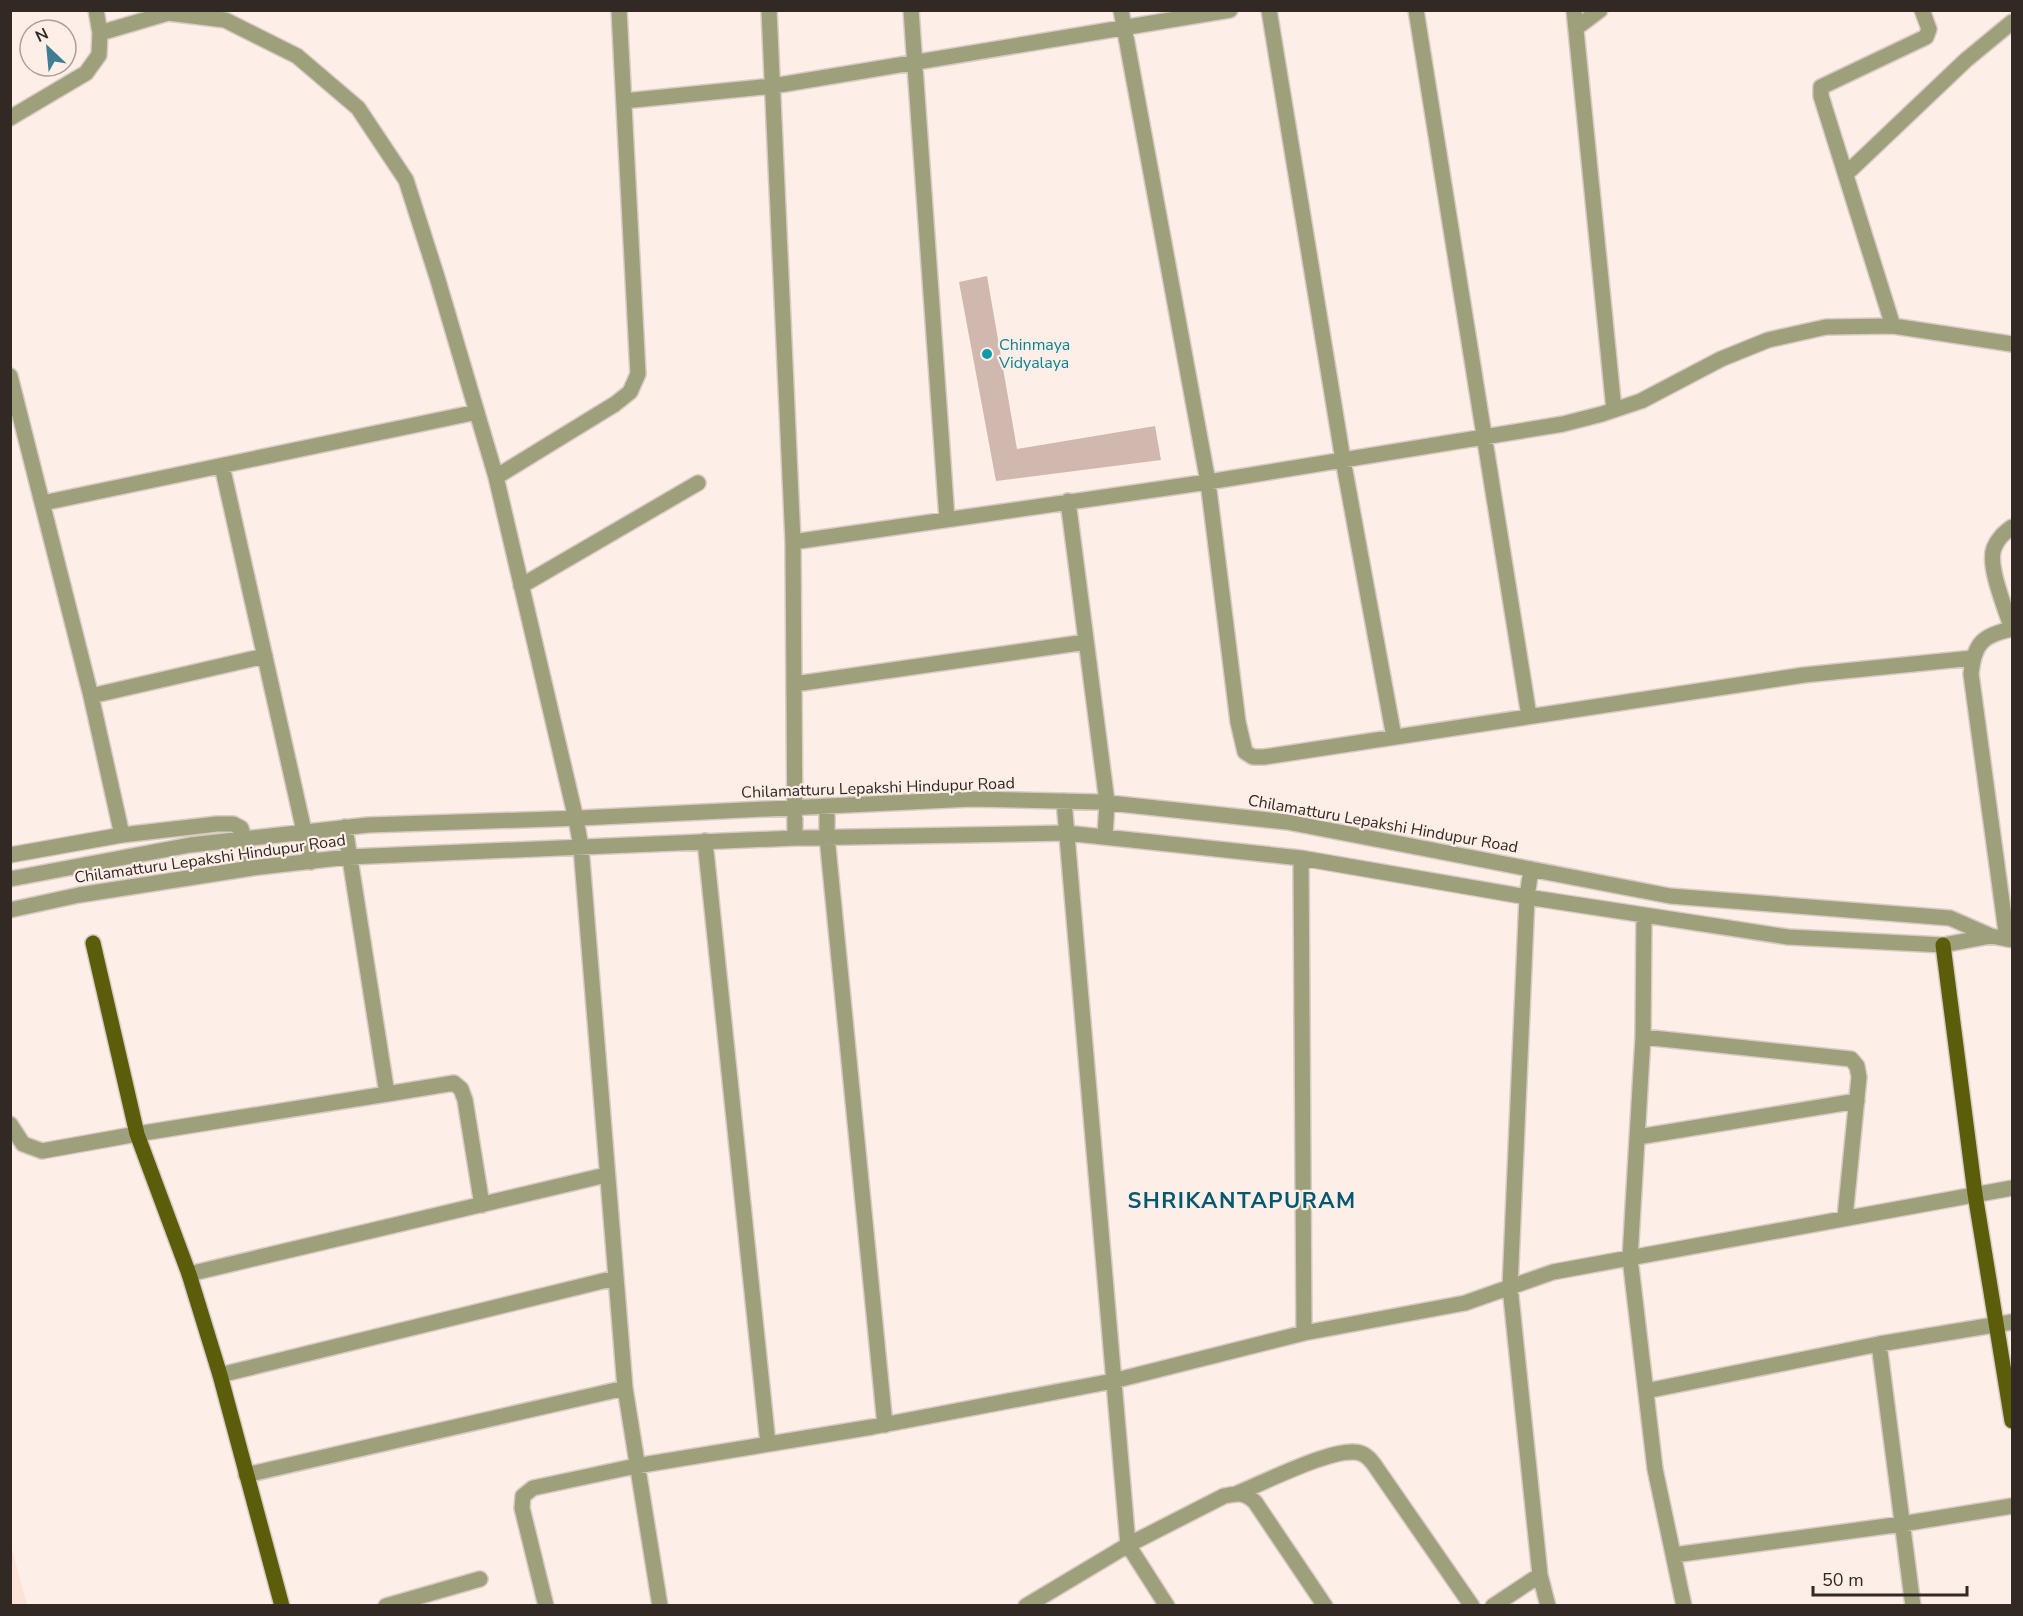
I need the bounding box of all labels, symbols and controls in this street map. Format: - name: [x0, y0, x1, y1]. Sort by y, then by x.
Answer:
- north arrow: [18, 18, 78, 78]
- text: N: [32, 23, 52, 48]
- place label: Chinmaya Vidyalaya: [998, 334, 1070, 374]
- marker: Chinmaya Vidyalaya: [980, 347, 994, 361]
- street label: Chilamatturu Lepakshi Hindupur Road: [741, 772, 1015, 804]
- street label: Chilamatturu Lepakshi Hindupur Road: [1246, 789, 1520, 859]
- street label: Chilamatturu Lepakshi Hindupur Road: [73, 829, 347, 889]
- district label: SHRIKANTAPURAM: [1127, 1186, 1357, 1216]
- scale bar: [1813, 1559, 1968, 1597]
- text: 50 m: [1822, 1568, 1864, 1592]

